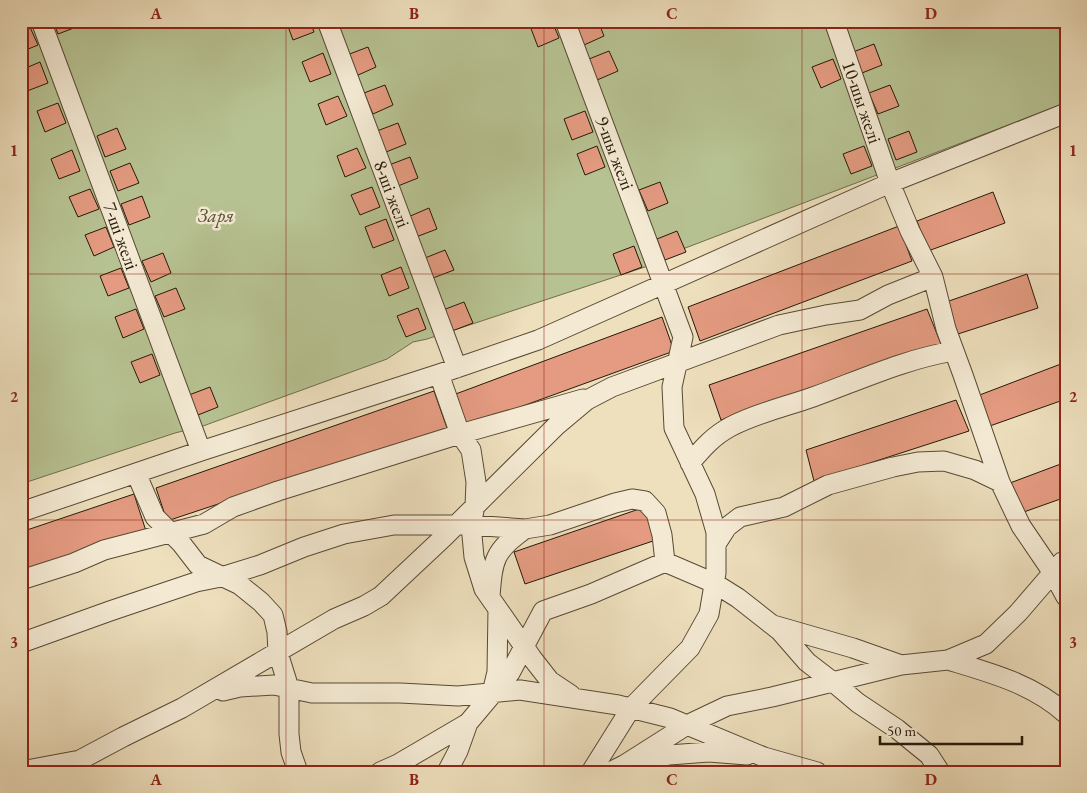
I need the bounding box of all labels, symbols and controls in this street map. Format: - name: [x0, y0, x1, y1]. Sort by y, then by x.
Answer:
- text: A: [149, 3, 162, 24]
- text: B: [409, 3, 419, 24]
- text: C: [666, 3, 678, 24]
- text: D: [925, 3, 937, 24]
- street label: 10-шы желі: [836, 57, 888, 147]
- street label: 9-шы желі: [590, 113, 641, 194]
- text: 1: [10, 140, 18, 161]
- text: 1: [1069, 140, 1077, 161]
- street label: 8-ші желі: [368, 157, 416, 232]
- street label: 7-ші желі: [97, 199, 145, 274]
- park label: Заря: [198, 203, 234, 228]
- text: 2: [10, 386, 19, 407]
- text: 2: [1069, 386, 1078, 407]
- text: 3: [10, 632, 18, 653]
- text: 3: [1069, 632, 1077, 653]
- scale bar: [880, 713, 1022, 745]
- text: 50 m: [887, 721, 916, 740]
- text: A: [149, 769, 162, 790]
- text: B: [409, 769, 419, 790]
- text: C: [666, 769, 678, 790]
- text: D: [925, 769, 937, 790]

